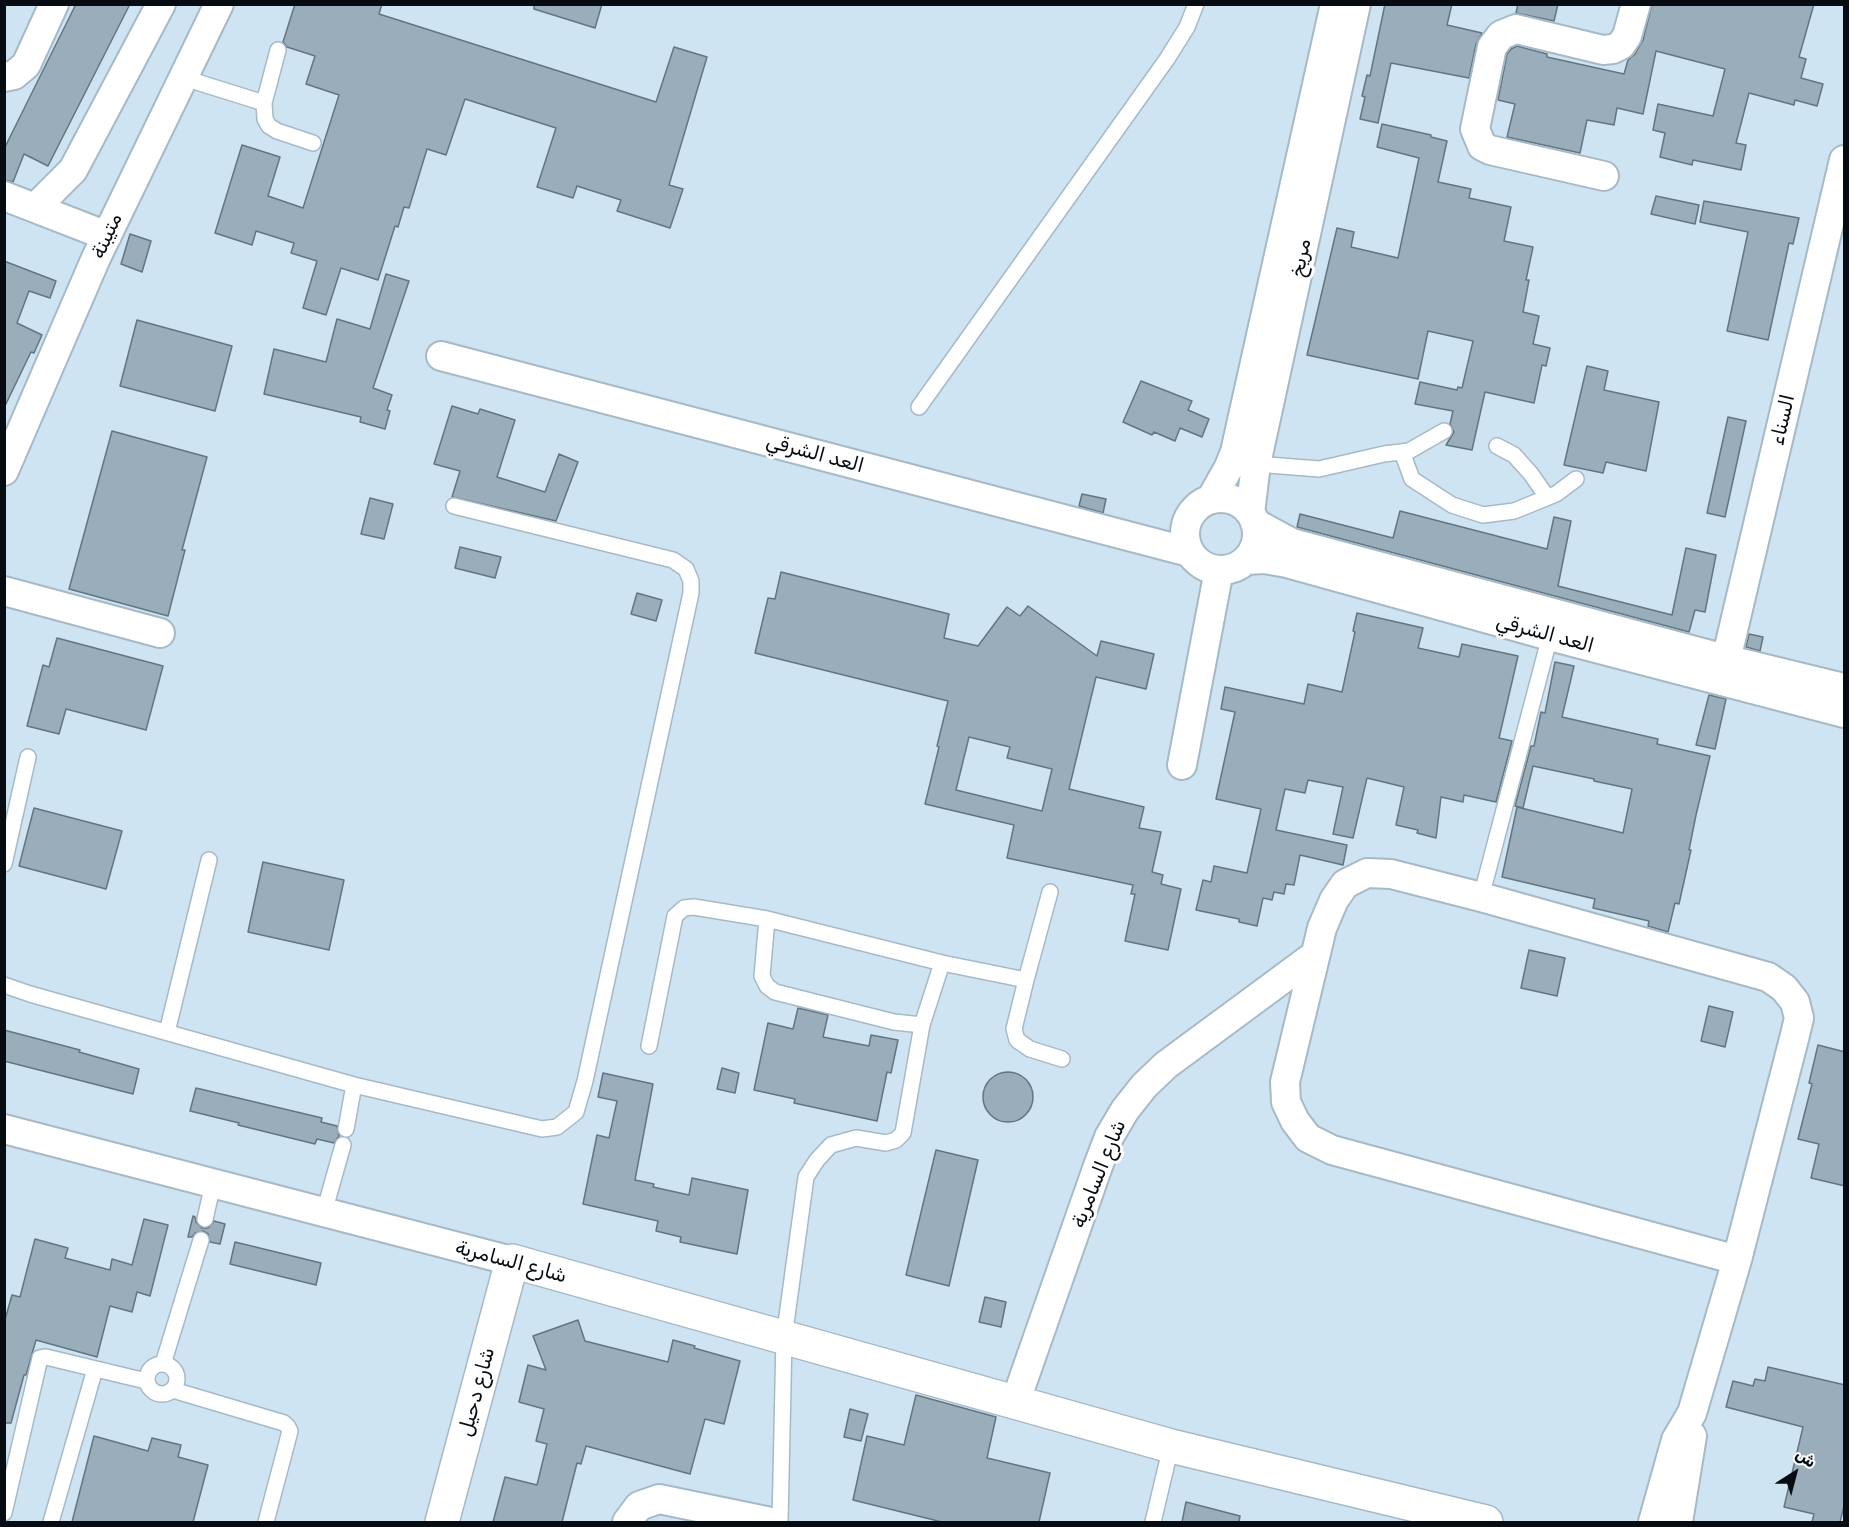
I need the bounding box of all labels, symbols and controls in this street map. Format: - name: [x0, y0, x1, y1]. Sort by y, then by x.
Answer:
- street label: متيبنة: [86, 209, 128, 263]
- street label: مريخ: [1285, 237, 1317, 279]
- street label: السناء: [1766, 392, 1800, 448]
- street label: العد الشرقي: [763, 429, 867, 479]
- street label: العد الشرقي: [1493, 609, 1597, 659]
- street label: شارع السامرية: [1066, 1116, 1132, 1232]
- street label: شارع السامرية: [453, 1236, 569, 1288]
- street label: شارع دحيل: [454, 1345, 500, 1439]
- north arrow: [1765, 1443, 1825, 1503]
- text: ش: [1792, 1444, 1820, 1472]

